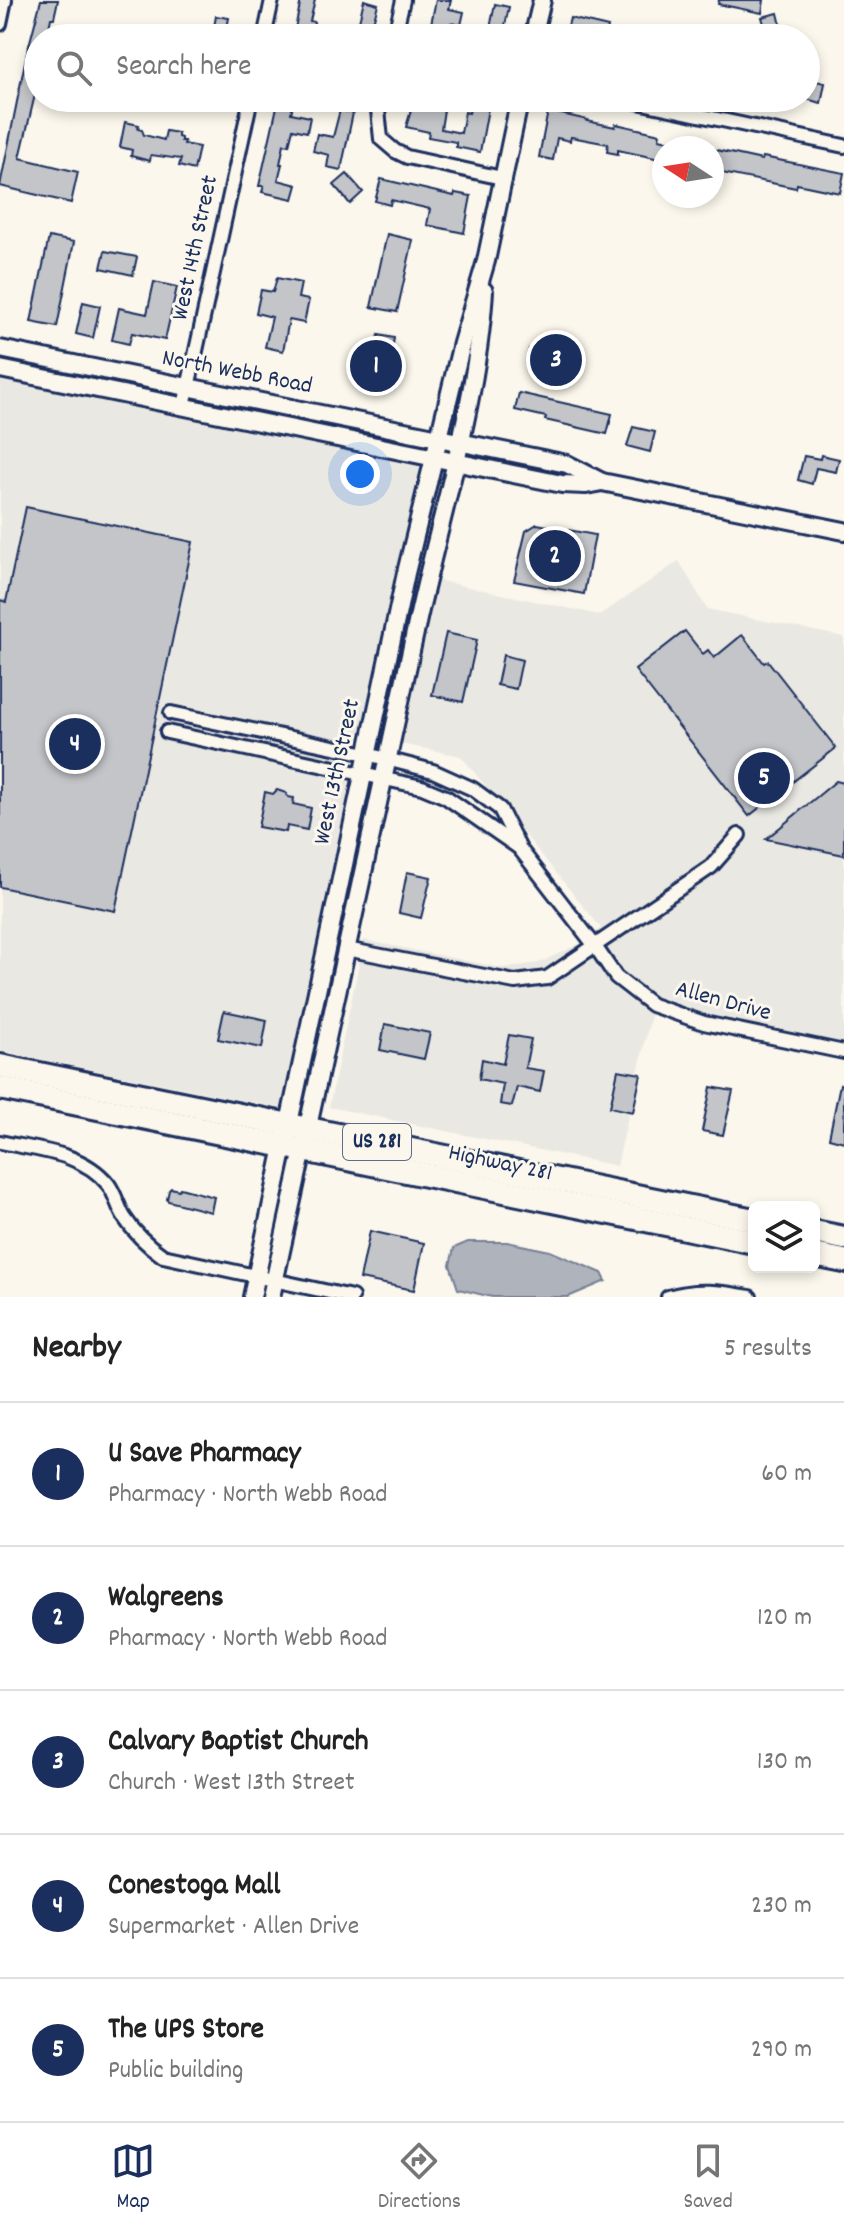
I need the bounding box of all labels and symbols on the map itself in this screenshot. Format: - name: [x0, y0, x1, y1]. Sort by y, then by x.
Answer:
- north arrow: [652, 136, 724, 208]
- street label: West 14th Street: [164, 172, 228, 324]
- pin: 3: [530, 330, 582, 390]
- pin: 1: [350, 336, 402, 396]
- street label: North Webb Road: [159, 342, 315, 404]
- your location: [340, 454, 380, 494]
- pin: 2: [529, 526, 581, 586]
- street label: West 13th Street: [306, 696, 370, 848]
- pin: 4: [49, 714, 101, 774]
- pin: 5: [738, 748, 790, 808]
- street label: Allen Drive: [671, 973, 775, 1031]
- road number: US 281: [343, 1124, 411, 1160]
- street label: Highway 281: [445, 1136, 555, 1192]

